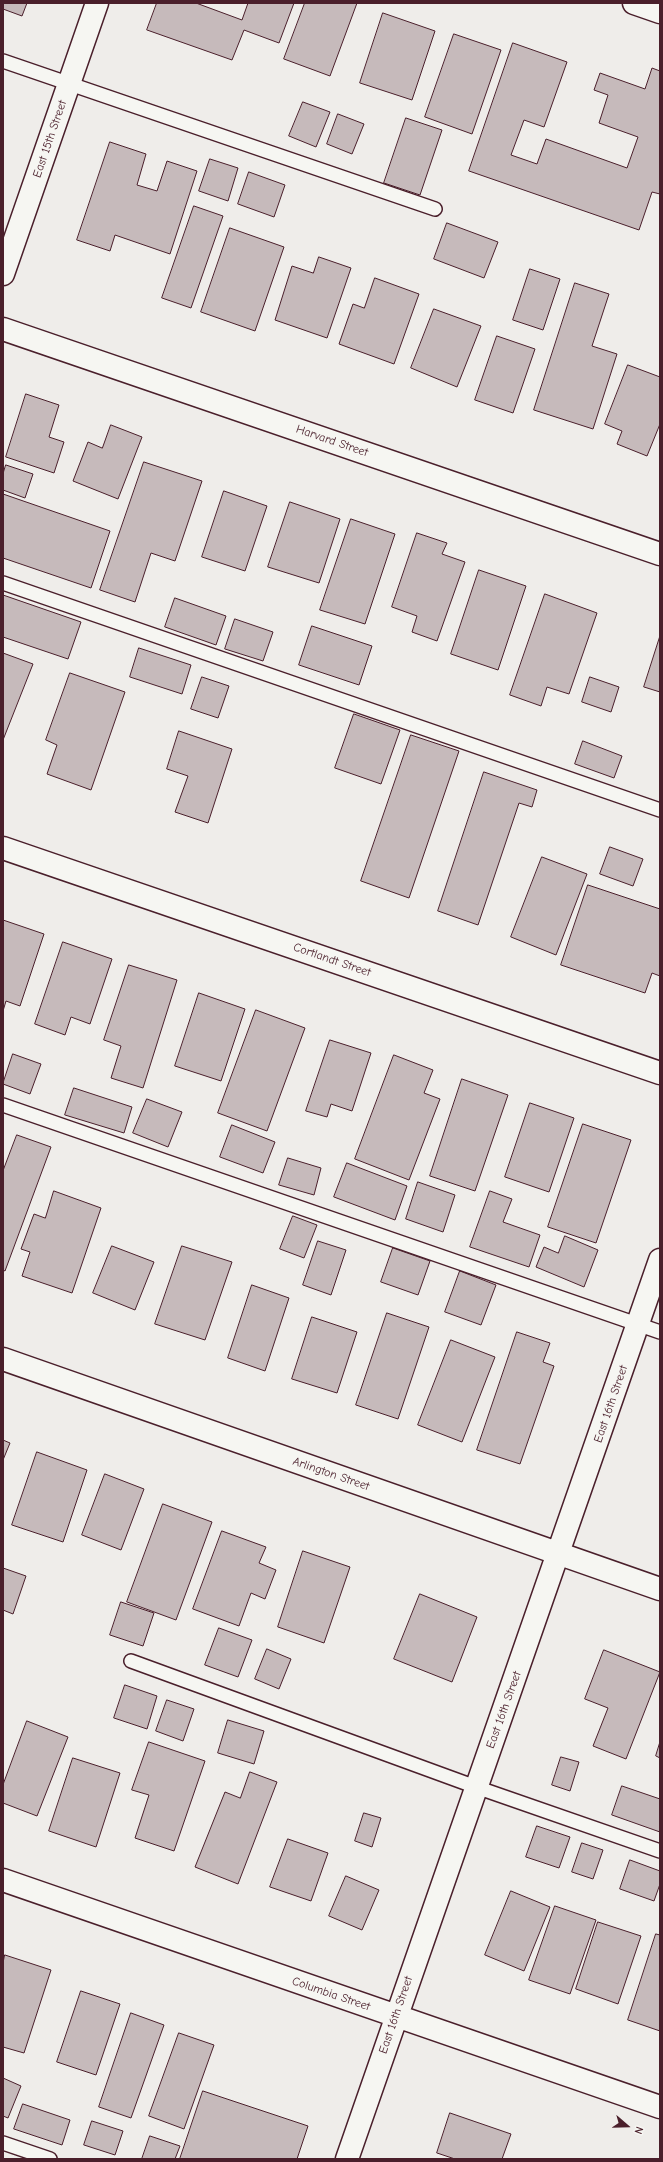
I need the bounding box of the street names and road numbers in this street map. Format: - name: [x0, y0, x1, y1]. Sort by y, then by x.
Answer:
- street label: East 15th Street: [30, 98, 70, 180]
- street label: Harvard Street: [294, 422, 370, 460]
- street label: Cortlandt Street: [291, 940, 373, 980]
- street label: East 16th Street: [591, 1363, 631, 1445]
- street label: Arlington Street: [291, 1454, 371, 1494]
- street label: East 16th Street: [483, 1669, 525, 1751]
- street label: Columbia Street: [290, 1974, 372, 2014]
- street label: East 16th Street: [376, 1974, 416, 2056]

